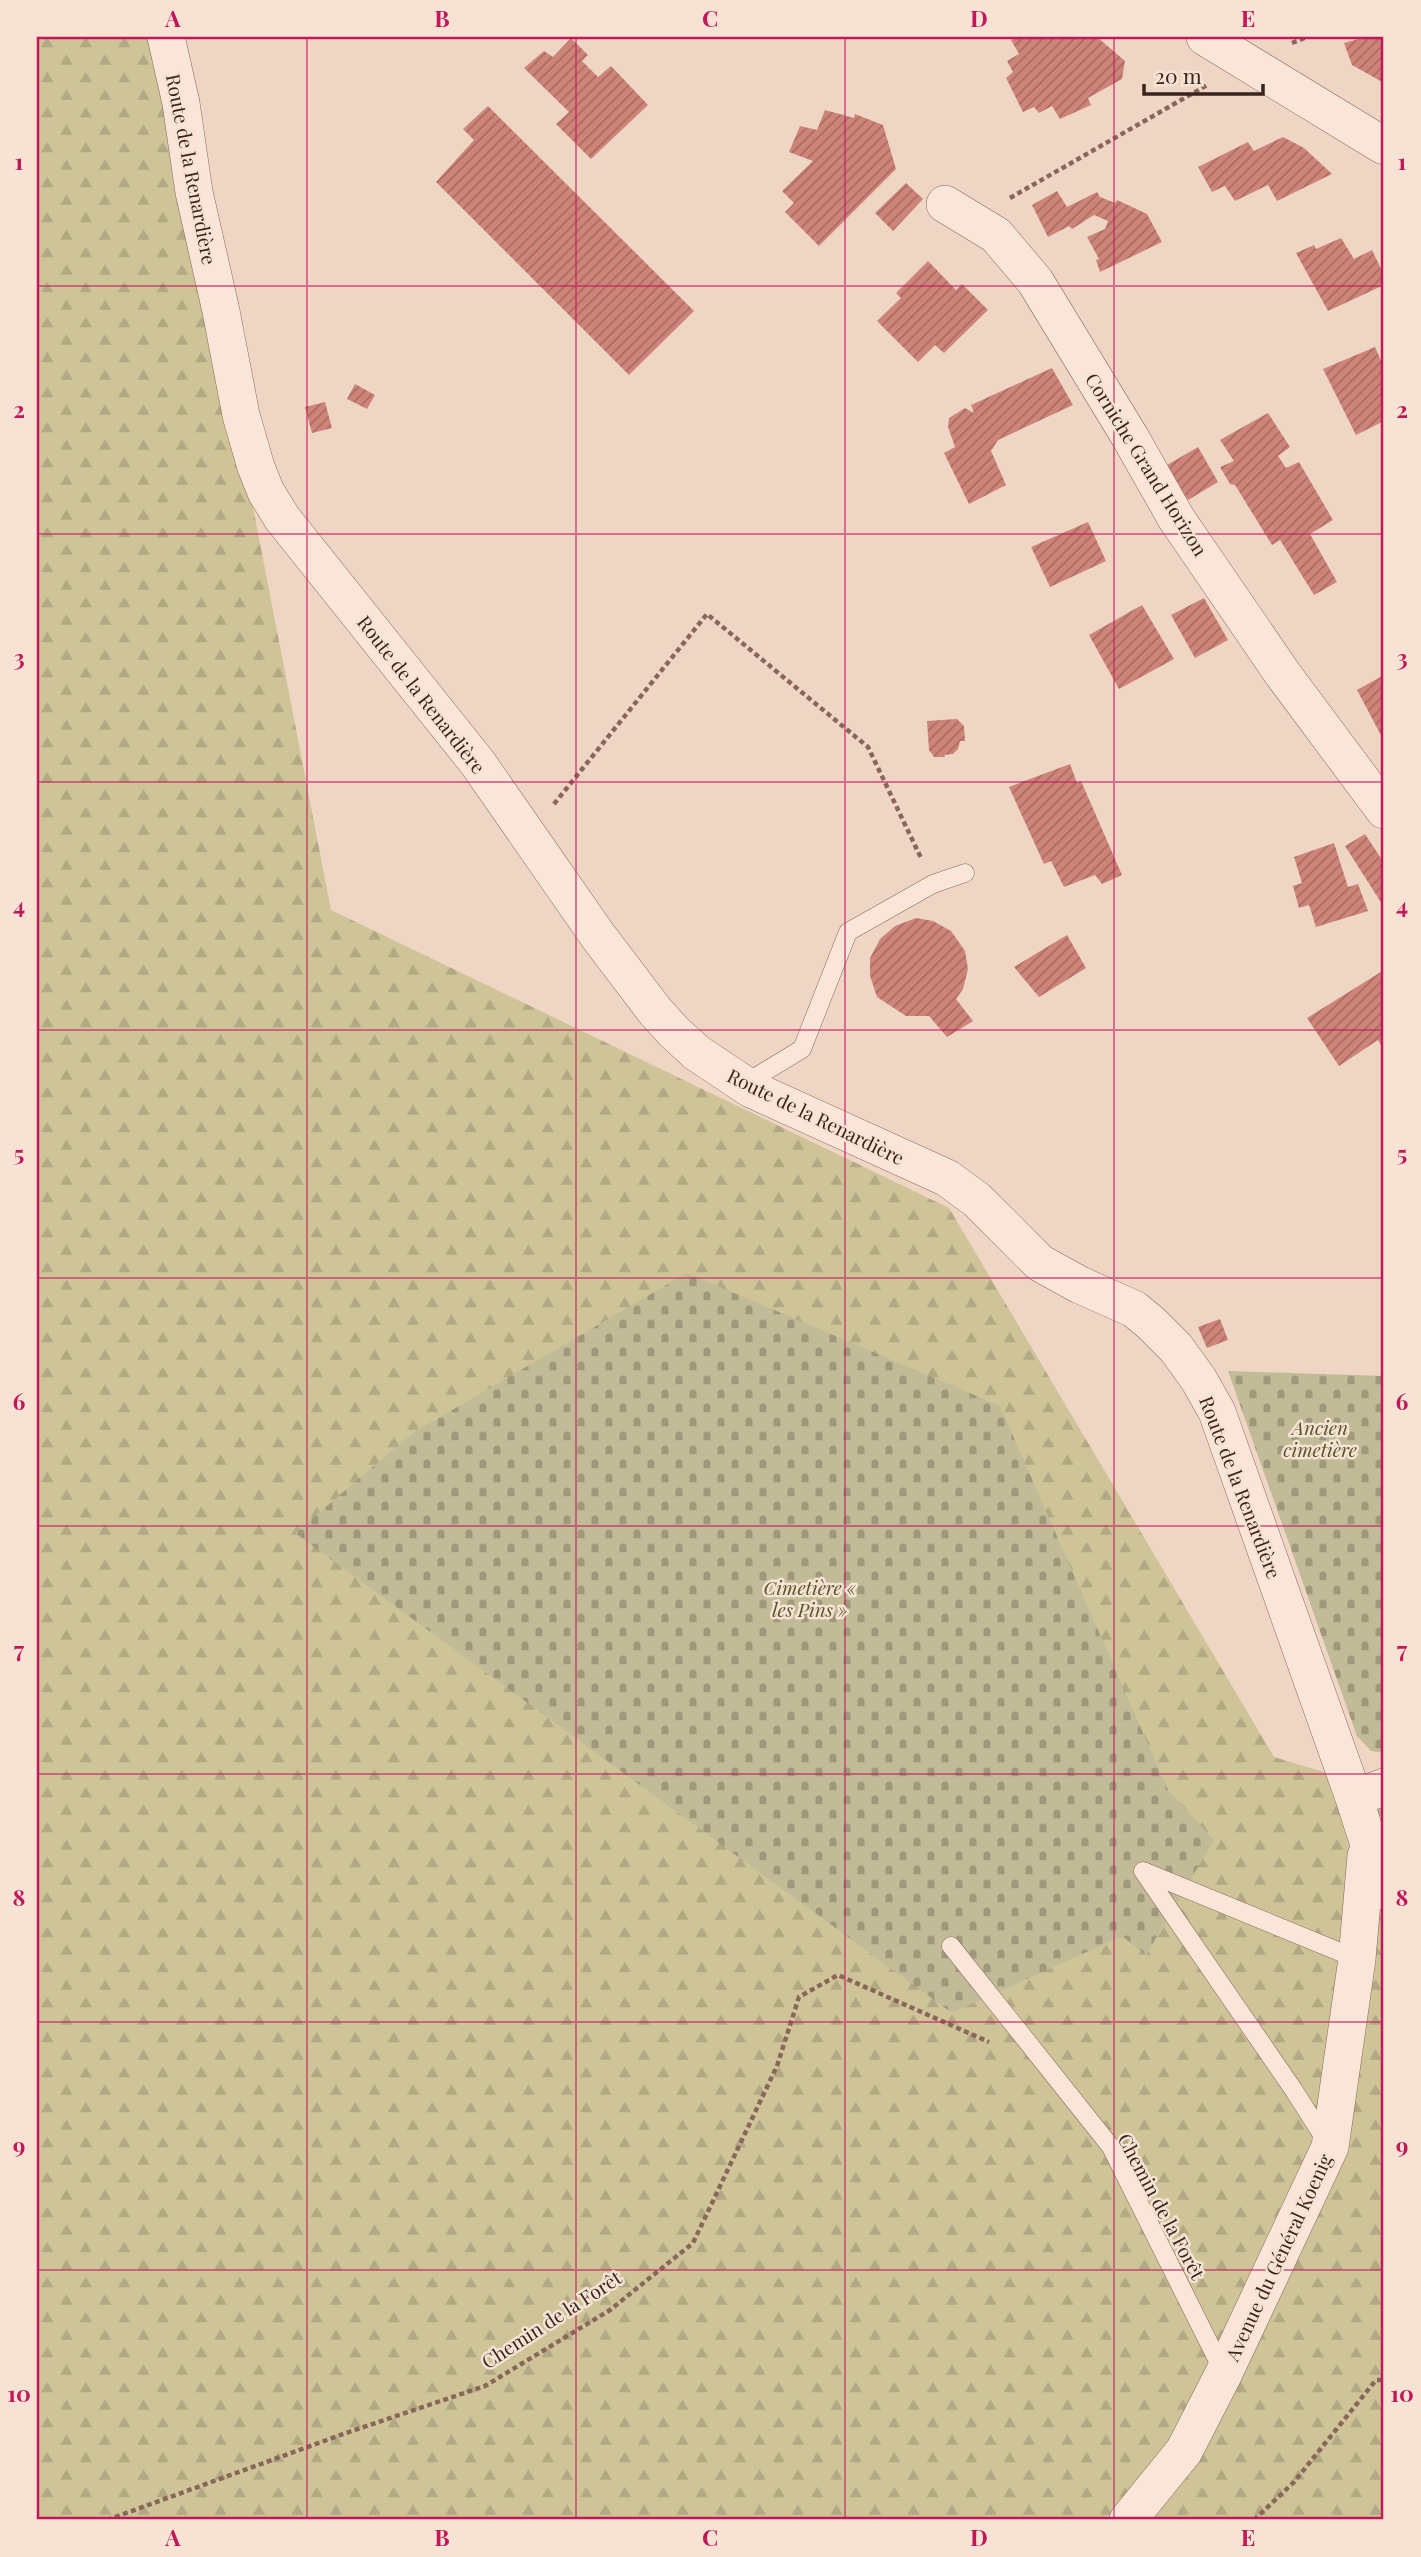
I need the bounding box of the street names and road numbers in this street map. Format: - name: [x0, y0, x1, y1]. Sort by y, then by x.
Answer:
- street label: Route de la Renardière: [161, 71, 223, 267]
- street label: Corniche Grand Horizon: [1080, 368, 1214, 561]
- street label: Route de la Renardière: [352, 610, 492, 778]
- street label: Route de la Renardière: [723, 1062, 909, 1170]
- street label: Route de la Renardière: [1194, 1392, 1288, 1582]
- street label: Chemin de la Forêt: [1113, 2128, 1212, 2284]
- street label: Avenue du Général Koenig: [1218, 2149, 1337, 2366]
- street label: Chemin de la Forêt: [476, 2264, 626, 2374]

